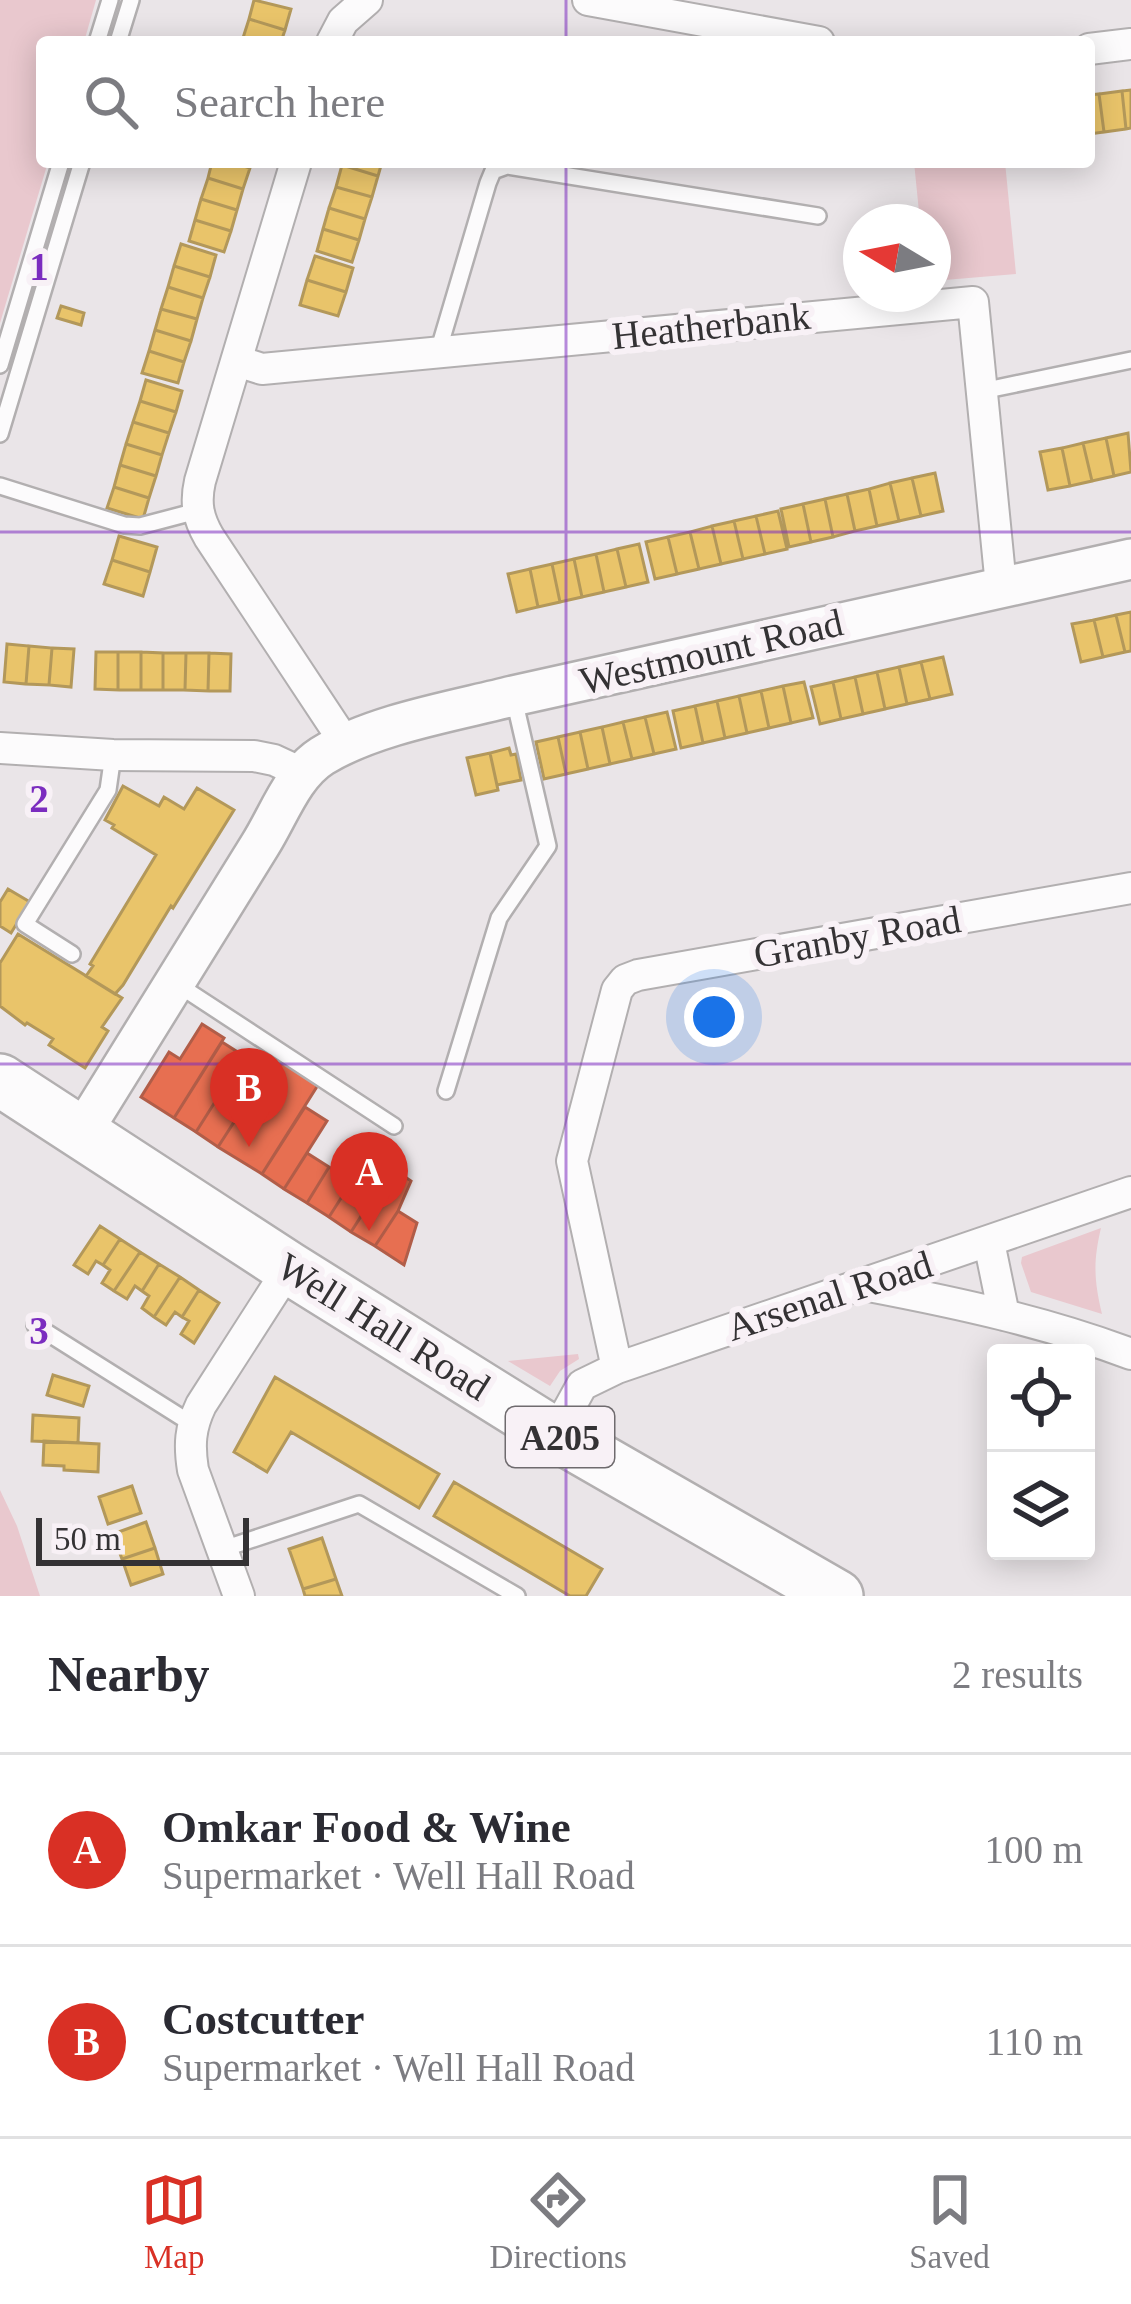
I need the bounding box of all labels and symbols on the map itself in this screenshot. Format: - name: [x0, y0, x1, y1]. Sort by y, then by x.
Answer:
- north arrow: [843, 204, 951, 312]
- text: 1: [29, 245, 49, 288]
- street label: Heatherbank: [610, 294, 813, 357]
- street label: Westmount Road: [575, 600, 847, 703]
- text: 2: [29, 777, 49, 820]
- street label: Granby Road: [750, 897, 964, 977]
- your location: [684, 987, 744, 1047]
- pin: B: [210, 1048, 288, 1147]
- pin: A: [330, 1132, 408, 1231]
- street label: Arsenal Road: [721, 1242, 938, 1349]
- street label: Well Hall Road: [270, 1244, 498, 1409]
- text: 3: [29, 1309, 49, 1352]
- road number: A205: [506, 1407, 614, 1467]
- scale bar: [36, 1512, 249, 1565]

